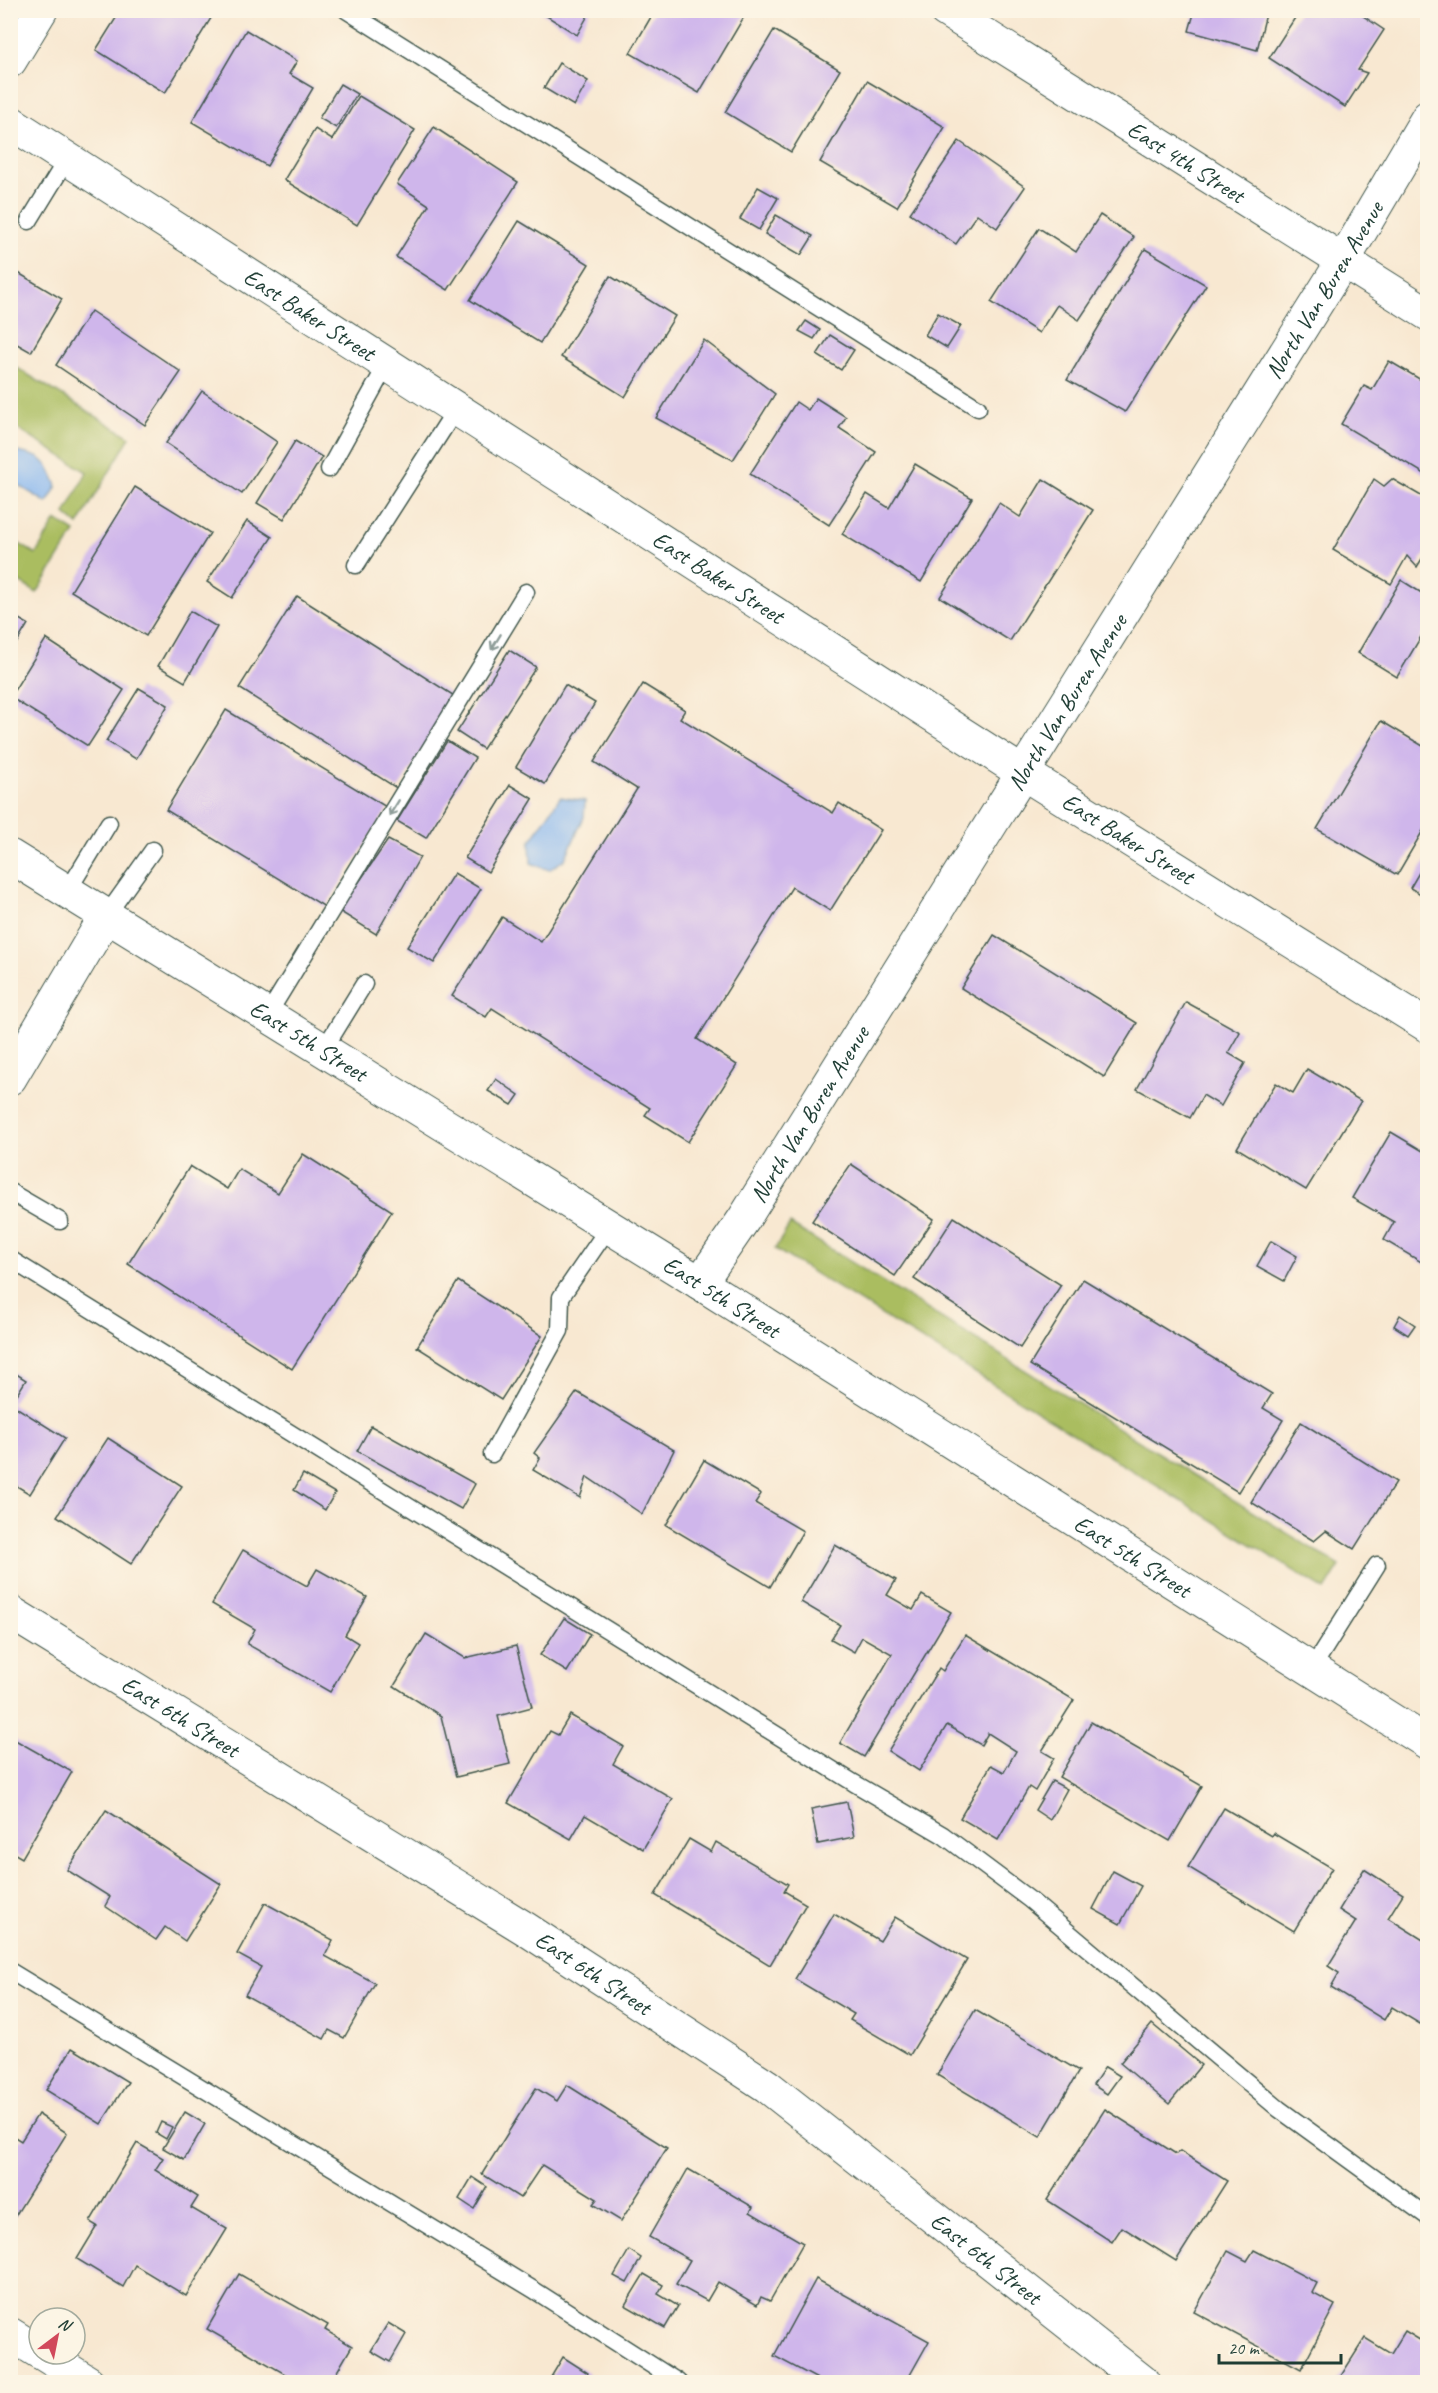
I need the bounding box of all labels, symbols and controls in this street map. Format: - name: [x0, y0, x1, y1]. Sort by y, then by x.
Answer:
- street label: East 4th Street: [1122, 114, 1252, 211]
- street label: North Van Buren Avenue: [1258, 194, 1391, 384]
- street label: East Baker Street: [238, 261, 382, 369]
- street label: East Baker Street: [647, 524, 791, 632]
- street label: North Van Buren Avenue: [1001, 607, 1135, 796]
- one-way arrow: [490, 633, 502, 650]
- street label: East Baker Street: [1056, 786, 1201, 892]
- one-way arrow: [388, 799, 400, 816]
- street label: East 5th Street: [244, 993, 374, 1089]
- street label: North Van Buren Avenue: [743, 1019, 877, 1208]
- street label: East 5th Street: [658, 1249, 787, 1346]
- street label: East 5th Street: [1068, 1508, 1198, 1605]
- street label: East 6th Street: [116, 1669, 246, 1765]
- street label: East 6th Street: [530, 1924, 659, 2023]
- street label: East 6th Street: [925, 2206, 1049, 2312]
- north arrow: [27, 2306, 87, 2366]
- text: N: [55, 2313, 77, 2337]
- scale bar: [1219, 2327, 1340, 2365]
- text: 20 m: [1228, 2337, 1261, 2359]

